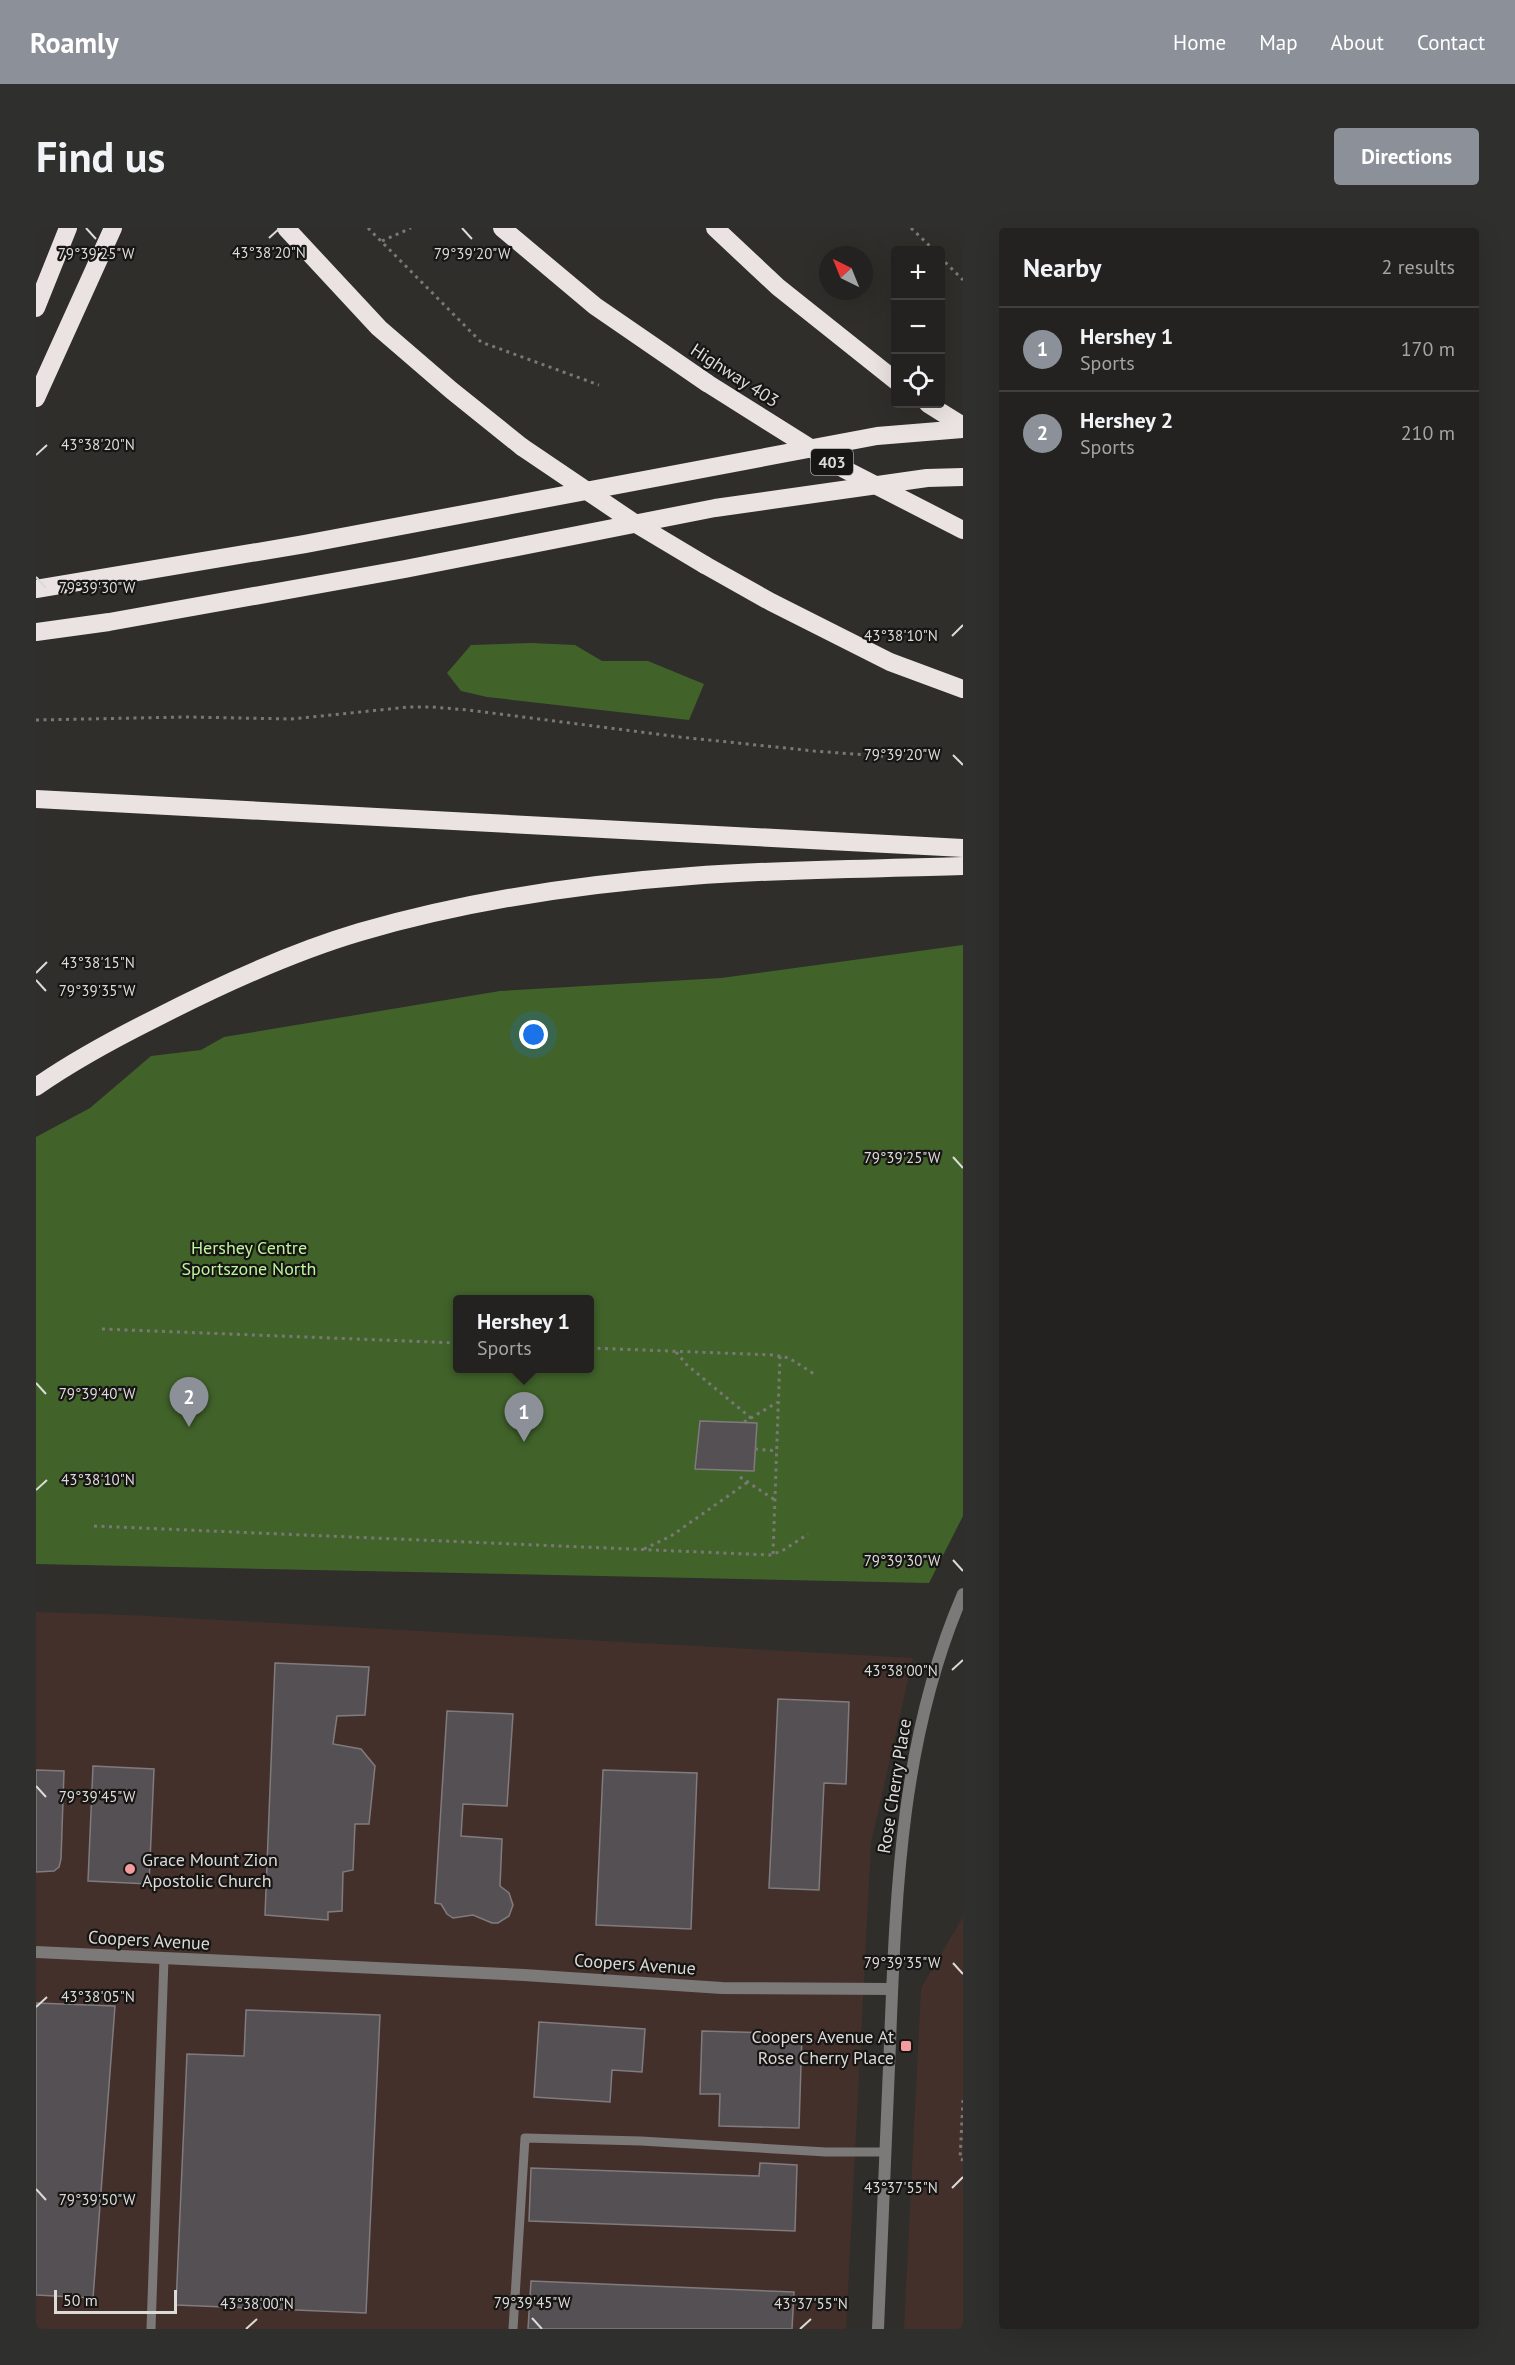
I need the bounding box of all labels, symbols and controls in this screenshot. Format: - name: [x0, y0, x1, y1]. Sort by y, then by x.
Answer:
- text: Roamly: [30, 24, 119, 61]
- text: Home: [1173, 29, 1226, 56]
- text: Map: [1259, 29, 1298, 56]
- text: About: [1331, 29, 1384, 56]
- text: Contact: [1417, 29, 1485, 56]
- button: Directions: [1334, 128, 1479, 185]
- text: Find us: [36, 129, 165, 184]
- text: 43°38'20"N: [232, 243, 306, 262]
- text: 79°39'25"W: [58, 244, 135, 263]
- text: 79°39'20"W: [434, 244, 511, 263]
- north arrow: [819, 246, 873, 300]
- map controls: [891, 246, 945, 408]
- button: +: [891, 246, 945, 300]
- text: Nearby: [1023, 251, 1101, 284]
- text: 2 results: [1382, 254, 1455, 280]
- button: −: [891, 300, 945, 354]
- text: Hershey 1: [1080, 322, 1173, 350]
- text: 1: [1037, 336, 1048, 362]
- text: 170 m: [1401, 336, 1455, 362]
- street label: Highway 403: [687, 338, 783, 412]
- text: Sports: [1080, 350, 1135, 376]
- button: locate: [891, 354, 945, 408]
- text: Hershey 2: [1080, 406, 1173, 434]
- text: 2: [1037, 420, 1048, 446]
- text: 210 m: [1401, 420, 1455, 446]
- text: Sports: [1080, 434, 1135, 460]
- text: 43°38'20"N: [61, 435, 135, 454]
- road number: 403: [811, 449, 853, 475]
- text: 79°39'30"W: [59, 578, 136, 597]
- text: 43°38'10"N: [864, 626, 938, 645]
- text: 79°39'20"W: [864, 745, 941, 764]
- text: 43°38'15"N: [61, 953, 135, 972]
- text: 79°39'35"W: [59, 981, 136, 1000]
- your location: [519, 1020, 548, 1049]
- text: 79°39'25"W: [864, 1148, 941, 1167]
- park label: Hershey Centre Sportszone North: [182, 1236, 316, 1280]
- popup: [453, 1295, 594, 1373]
- text: Hershey 1: [477, 1307, 570, 1335]
- text: Sports: [477, 1335, 532, 1361]
- pin: 2: [170, 1378, 208, 1427]
- text: 79°39'40"W: [59, 1384, 136, 1403]
- pin: 1: [504, 1392, 544, 1442]
- text: 43°38'10"N: [61, 1470, 135, 1489]
- text: 79°39'30"W: [864, 1551, 941, 1570]
- text: 43°38'00"N: [864, 1661, 938, 1680]
- street label: Rose Cherry Place: [872, 1717, 916, 1855]
- text: 79°39'45"W: [59, 1787, 136, 1806]
- place label: Grace Mount Zion Apostolic Church: [142, 1848, 278, 1892]
- marker: Grace Mount Zion Apostolic Church: [123, 1862, 137, 1876]
- street label: Coopers Avenue: [87, 1925, 211, 1955]
- street label: Coopers Avenue: [573, 1948, 697, 1980]
- text: 79°39'35"W: [864, 1953, 941, 1972]
- text: 43°38'05"N: [61, 1987, 135, 2006]
- place label: Coopers Avenue At Rose Cherry Place: [751, 2025, 894, 2069]
- marker: Coopers Avenue At Rose Cherry Place: [899, 2039, 913, 2053]
- text: 43°37'55"N: [864, 2178, 938, 2197]
- text: 79°39'50"W: [59, 2190, 136, 2209]
- scale bar: [54, 2287, 177, 2314]
- text: 50 m: [63, 2290, 98, 2310]
- text: 79°39'45"W: [494, 2293, 571, 2312]
- text: 43°38'00"N: [220, 2294, 294, 2313]
- text: 43°37'55"N: [774, 2294, 848, 2313]

